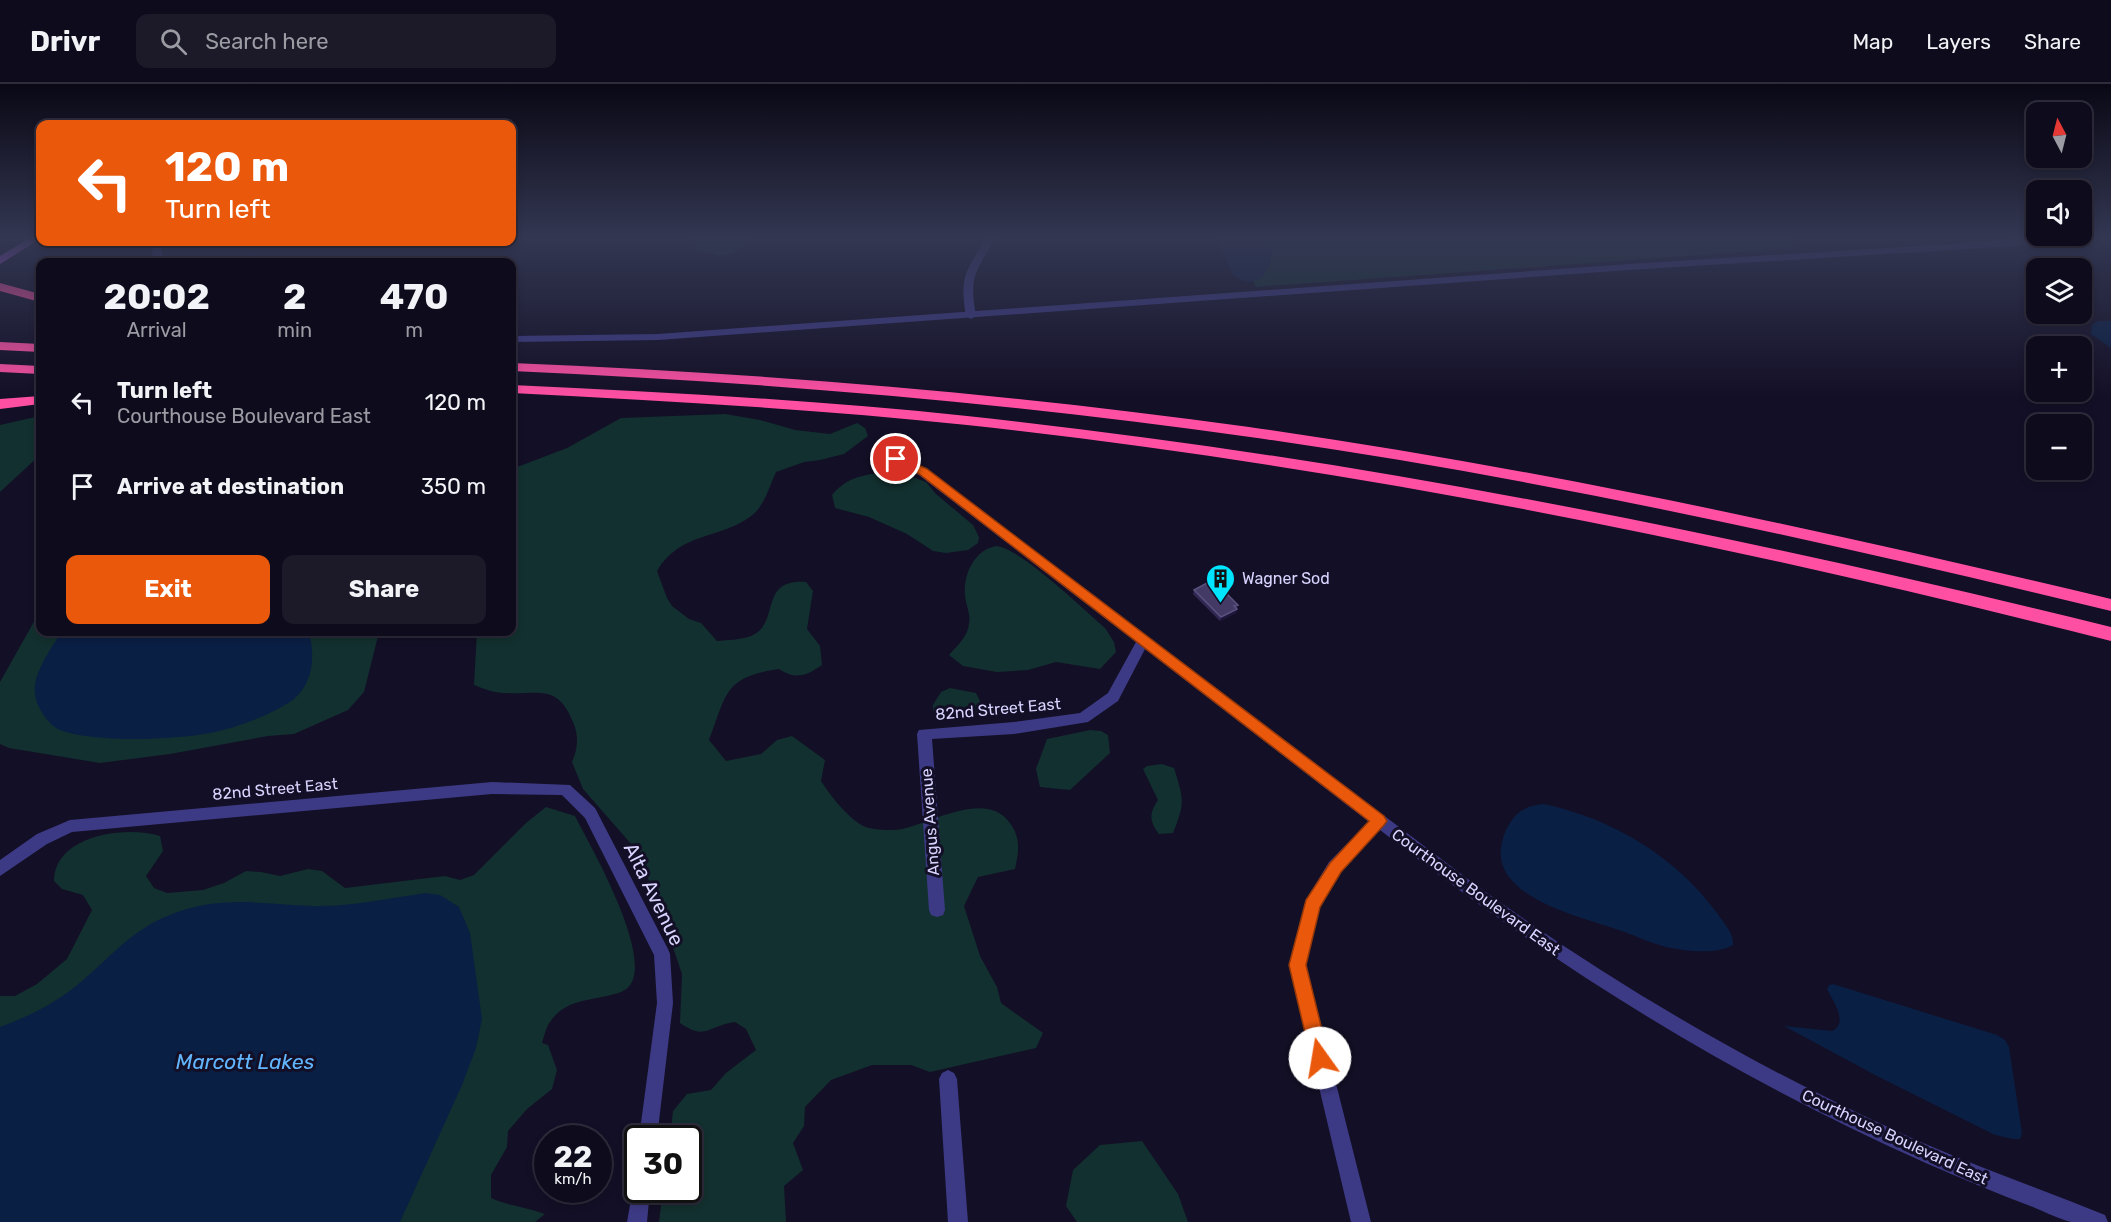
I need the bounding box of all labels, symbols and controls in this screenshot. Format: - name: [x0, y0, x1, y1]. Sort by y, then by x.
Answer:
- search box: [136, 14, 556, 68]
- text: Drivr: [30, 25, 100, 58]
- icon: search: [157, 25, 190, 58]
- text: Search here: [205, 28, 329, 55]
- text: Map: [1852, 29, 1893, 54]
- text: Layers: [1926, 29, 1991, 54]
- text: Share: [2024, 29, 2081, 54]
- north arrow: [2026, 102, 2092, 168]
- map controls: [2026, 102, 2092, 480]
- text: 120 m: [165, 142, 289, 192]
- icon: left: [66, 144, 144, 222]
- button: sound: [2026, 180, 2092, 246]
- text: Turn left: [165, 193, 270, 225]
- button: layers: [2026, 258, 2092, 324]
- text: 20:02: [104, 275, 210, 318]
- text: 2: [283, 275, 306, 318]
- text: 470: [380, 275, 448, 318]
- text: Arrival: [127, 318, 187, 342]
- text: min: [277, 318, 312, 342]
- text: m: [405, 318, 423, 342]
- button: +: [2026, 336, 2092, 402]
- text: Turn left: [117, 377, 212, 404]
- icon: left: [66, 386, 99, 419]
- text: 120 m: [425, 389, 486, 416]
- text: Courthouse Boulevard East: [117, 404, 371, 428]
- button: −: [2026, 414, 2092, 480]
- pin: [870, 433, 921, 484]
- icon: arrive: [879, 442, 912, 475]
- icon: arrive: [66, 470, 99, 503]
- text: Arrive at destination: [117, 473, 344, 500]
- text: 350 m: [421, 473, 486, 500]
- button: Exit: [66, 555, 270, 624]
- button: Share: [282, 555, 486, 624]
- building icon: Wagner Sod: [1205, 562, 1237, 604]
- place label: Wagner Sod: [1242, 569, 1330, 588]
- street label: 82nd Street East: [935, 694, 1061, 724]
- street label: Angus Avenue: [917, 768, 943, 876]
- street label: 82nd Street East: [212, 774, 338, 804]
- street label: Courthouse Boulevard East: [1388, 825, 1564, 959]
- street label: Alta Avenue: [619, 839, 689, 949]
- position arrow: [1288, 1026, 1352, 1090]
- water label: Marcott Lakes: [176, 1049, 315, 1074]
- street label: Courthouse Boulevard East: [1799, 1085, 1991, 1189]
- speed limit sign: 30: [624, 1125, 702, 1203]
- text: 22: [554, 1139, 593, 1175]
- text: km/h: [554, 1170, 592, 1188]

